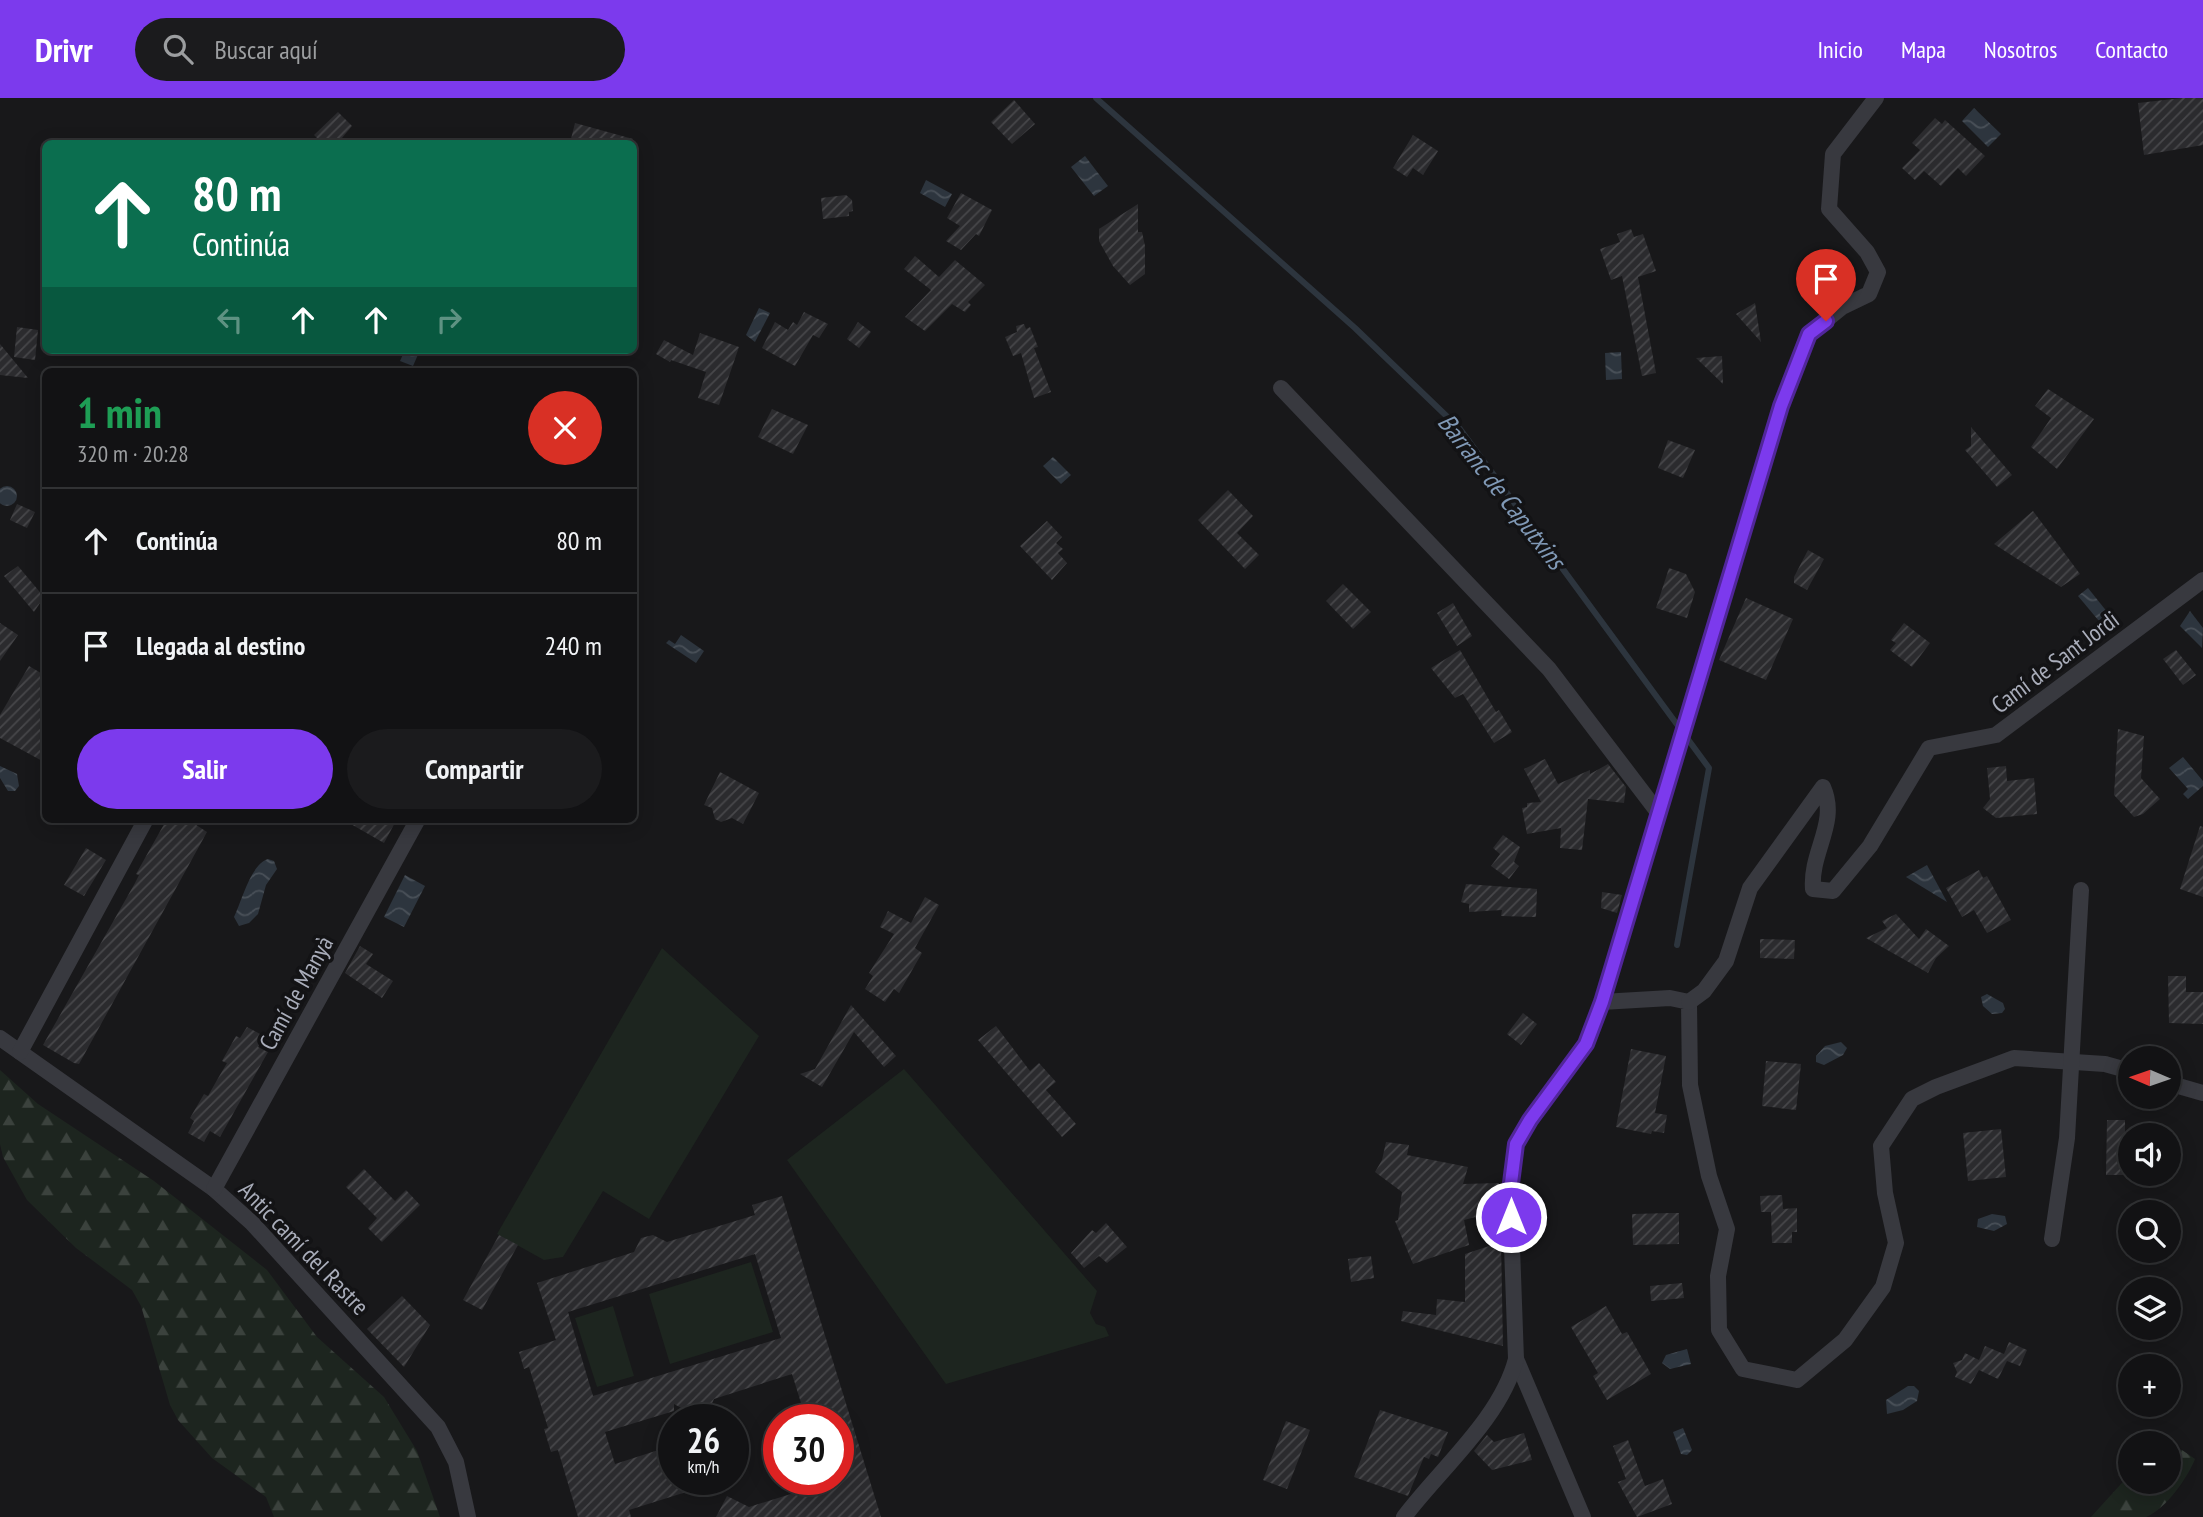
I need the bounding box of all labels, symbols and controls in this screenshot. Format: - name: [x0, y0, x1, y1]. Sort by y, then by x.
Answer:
- search box: [135, 18, 625, 81]
- text: Drivr: [35, 28, 93, 71]
- icon: search: [159, 30, 197, 68]
- text: Buscar aquí: [215, 33, 318, 66]
- text: Inicio: [1817, 34, 1863, 65]
- text: Mapa: [1901, 34, 1946, 65]
- text: Nosotros: [1984, 34, 2057, 65]
- text: Contacto: [2095, 34, 2168, 65]
- text: 80 m: [192, 161, 281, 225]
- icon: ahead: [77, 168, 168, 259]
- text: Continúa: [192, 223, 290, 265]
- pin: [1796, 249, 1856, 321]
- icon: arrive: [1807, 260, 1845, 298]
- icon: left: [211, 301, 249, 339]
- icon: ahead: [284, 301, 322, 339]
- icon: ahead: [357, 301, 395, 339]
- icon: right: [430, 301, 468, 339]
- text: 1 min: [77, 385, 162, 440]
- button: close: [528, 391, 602, 465]
- water label: Barranc de Caputxins: [1431, 407, 1574, 577]
- text: 320 m · 20:28: [77, 439, 189, 468]
- icon: ahead: [77, 522, 115, 560]
- text: Continúa: [136, 524, 218, 557]
- text: 80 m: [556, 524, 602, 557]
- street label: Camí de Sant Jordi: [1985, 604, 2125, 720]
- icon: arrive: [77, 627, 115, 665]
- text: Llegada al destino: [136, 629, 305, 662]
- text: 240 m: [544, 629, 602, 662]
- button: Salir: [77, 729, 333, 809]
- button: Compartir: [347, 729, 602, 809]
- street label: Camí de Manyà: [252, 931, 340, 1055]
- north arrow: [2118, 1046, 2180, 1110]
- map controls: [2118, 1046, 2181, 1494]
- button: sound: [2118, 1123, 2181, 1186]
- street label: Antic camí del Rastre: [232, 1175, 376, 1321]
- position arrow: [1474, 1180, 1548, 1254]
- button: search: [2118, 1200, 2181, 1263]
- button: layers: [2118, 1277, 2181, 1340]
- button: +: [2118, 1354, 2181, 1417]
- speed limit sign: 30: [763, 1404, 854, 1495]
- text: 26: [687, 1417, 720, 1463]
- button: −: [2118, 1431, 2181, 1494]
- text: km/h: [688, 1455, 719, 1478]

